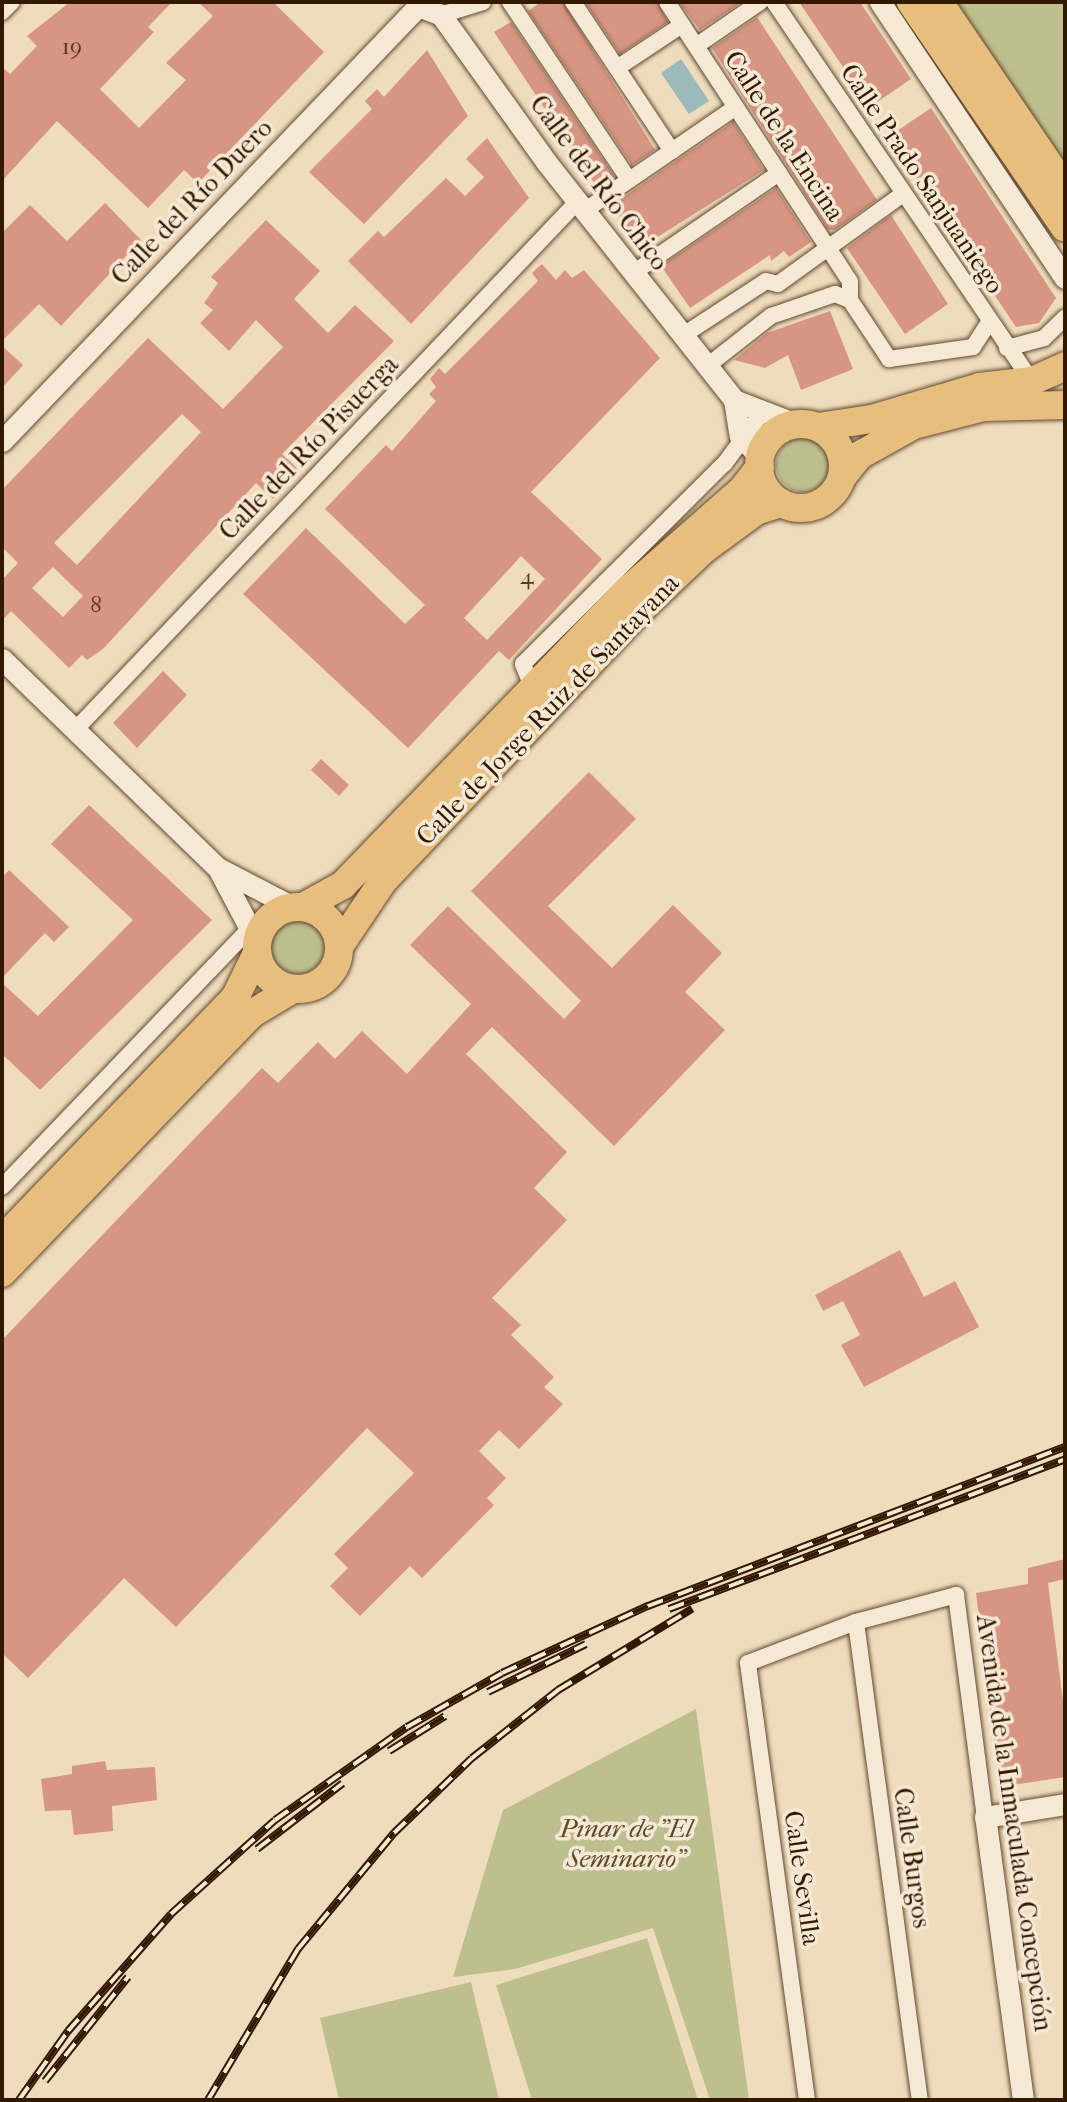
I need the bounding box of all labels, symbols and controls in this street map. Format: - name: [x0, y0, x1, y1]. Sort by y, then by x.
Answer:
- house number: 19: [62, 33, 82, 61]
- street label: Calle de la Encina: [717, 45, 851, 227]
- street label: Calle Prado Sanjuaniego: [834, 58, 1010, 300]
- street label: Calle del Río Chico: [523, 89, 675, 277]
- street label: Calle del Río Duero: [105, 113, 279, 291]
- street label: Calle del Río Pisuerga: [213, 349, 405, 547]
- house number: 4: [520, 563, 534, 591]
- street label: Calle de Jorge Ruiz de Santayana: [410, 568, 686, 852]
- house number: 8: [90, 591, 102, 619]
- street label: Avenida de la Inmaculada Concepción: [969, 1613, 1059, 2033]
- street label: Calle Burgos: [887, 1786, 937, 1930]
- street label: Calle Sevilla: [777, 1809, 827, 1947]
- park label: Pinar de "El Seminario": [560, 1813, 692, 1874]

